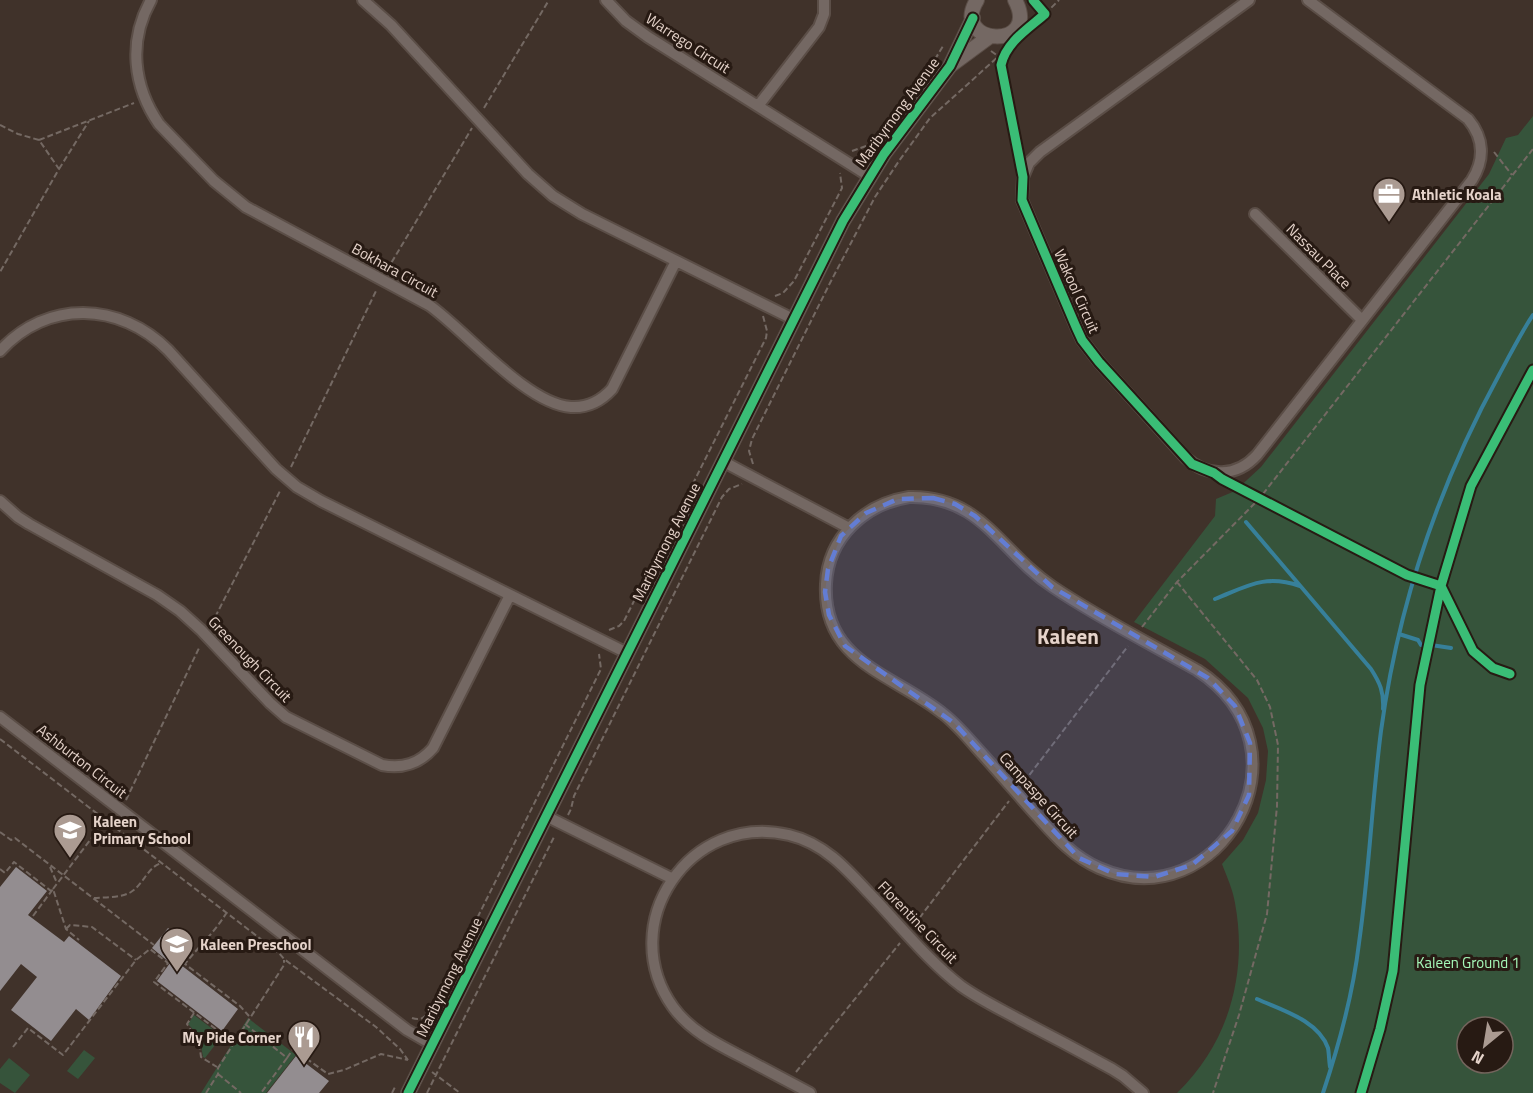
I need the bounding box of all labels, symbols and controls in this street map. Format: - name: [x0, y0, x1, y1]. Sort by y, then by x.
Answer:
- street label: Warrego Circuit: [641, 7, 735, 79]
- street label: Maribyrnong Avenue: [849, 52, 945, 172]
- office icon: Athletic Koala: [1371, 176, 1407, 223]
- place label: Athletic Koala: [1412, 183, 1502, 206]
- street label: Nassau Place: [1281, 218, 1357, 294]
- street label: Bokhara Circuit: [348, 237, 443, 304]
- street label: Wakool Circuit: [1048, 245, 1106, 337]
- street label: Maribyrnong Avenue: [626, 479, 706, 605]
- street label: Greenough Circuit: [203, 611, 298, 708]
- district label: Kaleen: [1037, 620, 1099, 652]
- street label: Ashburton Circuit: [32, 718, 133, 804]
- street label: Campaspe Circuit: [994, 747, 1084, 844]
- place label: Kaleen Primary School: [93, 810, 191, 850]
- school or university icon: Kaleen Primary School: [52, 812, 88, 859]
- street label: Florentine Circuit: [873, 876, 964, 969]
- street label: Maribyrnong Avenue: [410, 913, 488, 1041]
- school or university icon: Kaleen Preschool: [159, 926, 195, 973]
- place label: Kaleen Preschool: [200, 933, 312, 956]
- park label: Kaleen Ground 1: [1416, 951, 1520, 974]
- north arrow: [1455, 1015, 1515, 1075]
- restaurant icon: My Pide Corner: [286, 1019, 322, 1066]
- place label: My Pide Corner: [182, 1026, 281, 1049]
- text: N: [1467, 1045, 1488, 1071]

